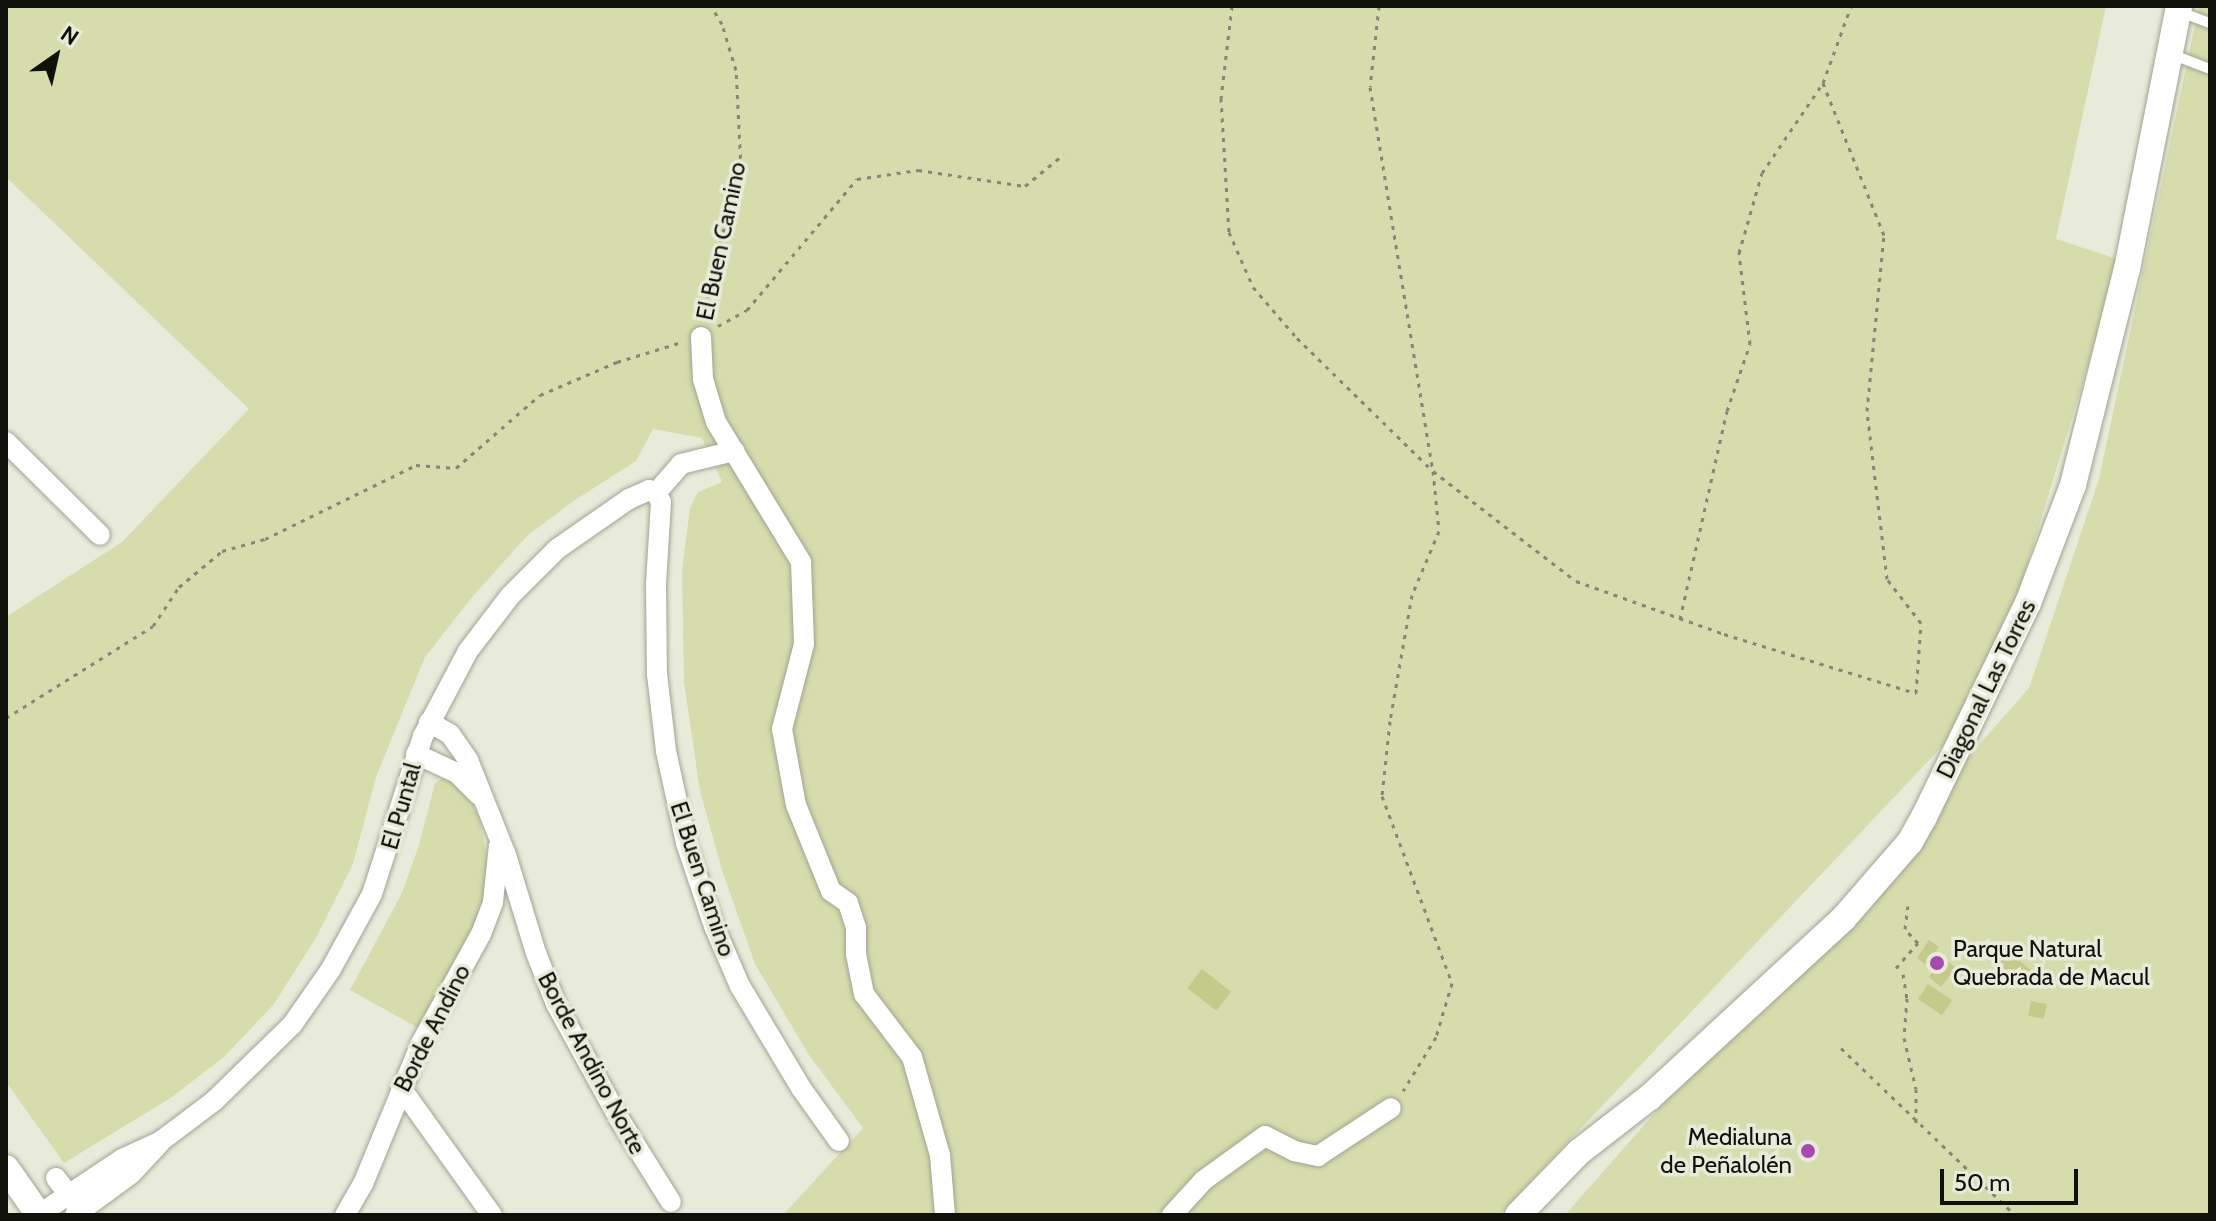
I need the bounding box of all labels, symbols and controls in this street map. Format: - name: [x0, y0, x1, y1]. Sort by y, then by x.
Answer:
- north arrow: [16, 16, 96, 96]
- text: N: [56, 20, 84, 51]
- street label: El Buen Camino: [690, 159, 752, 323]
- street label: Diagonal Las Torres: [1930, 595, 2042, 783]
- street label: El Puntal: [375, 759, 427, 853]
- street label: El Buen Camino: [664, 798, 742, 960]
- place label: Parque Natural Quebrada de Macul: [1953, 935, 2150, 991]
- marker: Parque Natural Quebrada de Macul: [1928, 954, 1946, 972]
- street label: Borde Andino: [388, 960, 476, 1096]
- street label: Borde Andino Norte: [532, 967, 652, 1159]
- place label: Medialuna de Peñalolén: [1660, 1123, 1792, 1179]
- marker: Medialuna de Peñalolén: [1799, 1142, 1817, 1160]
- scale bar: [1944, 1153, 2082, 1203]
- text: 50 m: [1954, 1168, 2010, 1197]

